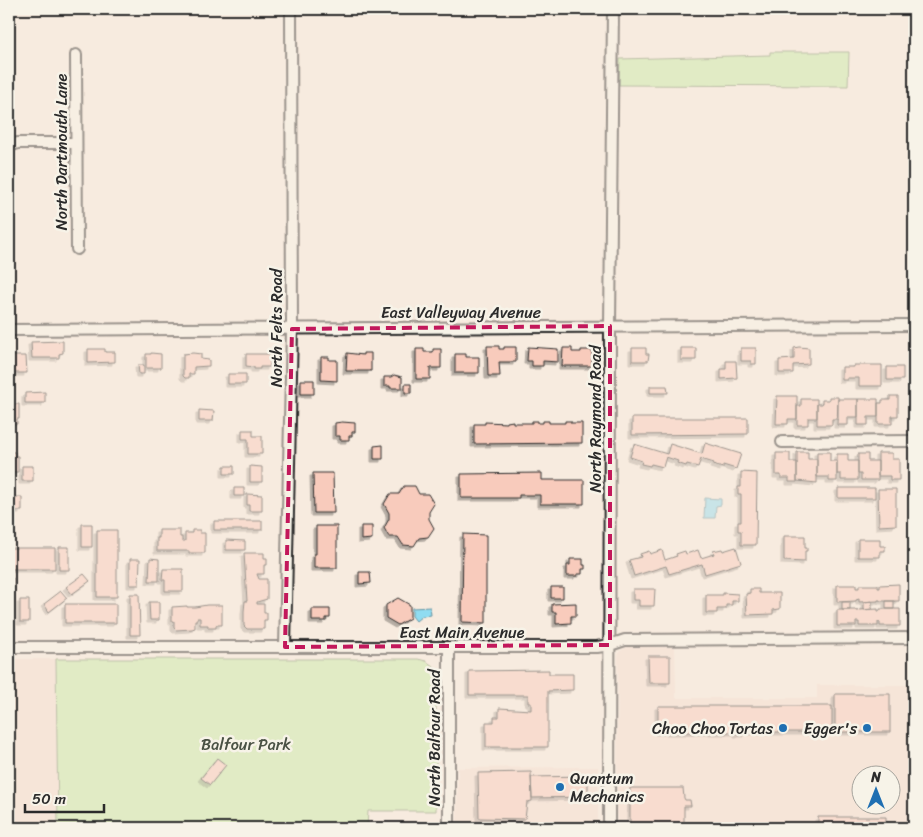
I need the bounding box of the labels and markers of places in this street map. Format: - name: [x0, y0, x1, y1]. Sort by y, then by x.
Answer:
- place label: Choo Choo Tortas: [652, 714, 774, 743]
- place label: Egger's: [804, 714, 858, 743]
- marker: Choo Choo Tortas: [777, 722, 789, 734]
- marker: Egger's: [861, 722, 873, 734]
- place label: Quantum Mechanics: [570, 764, 645, 811]
- marker: Quantum Mechanics: [554, 781, 566, 793]

